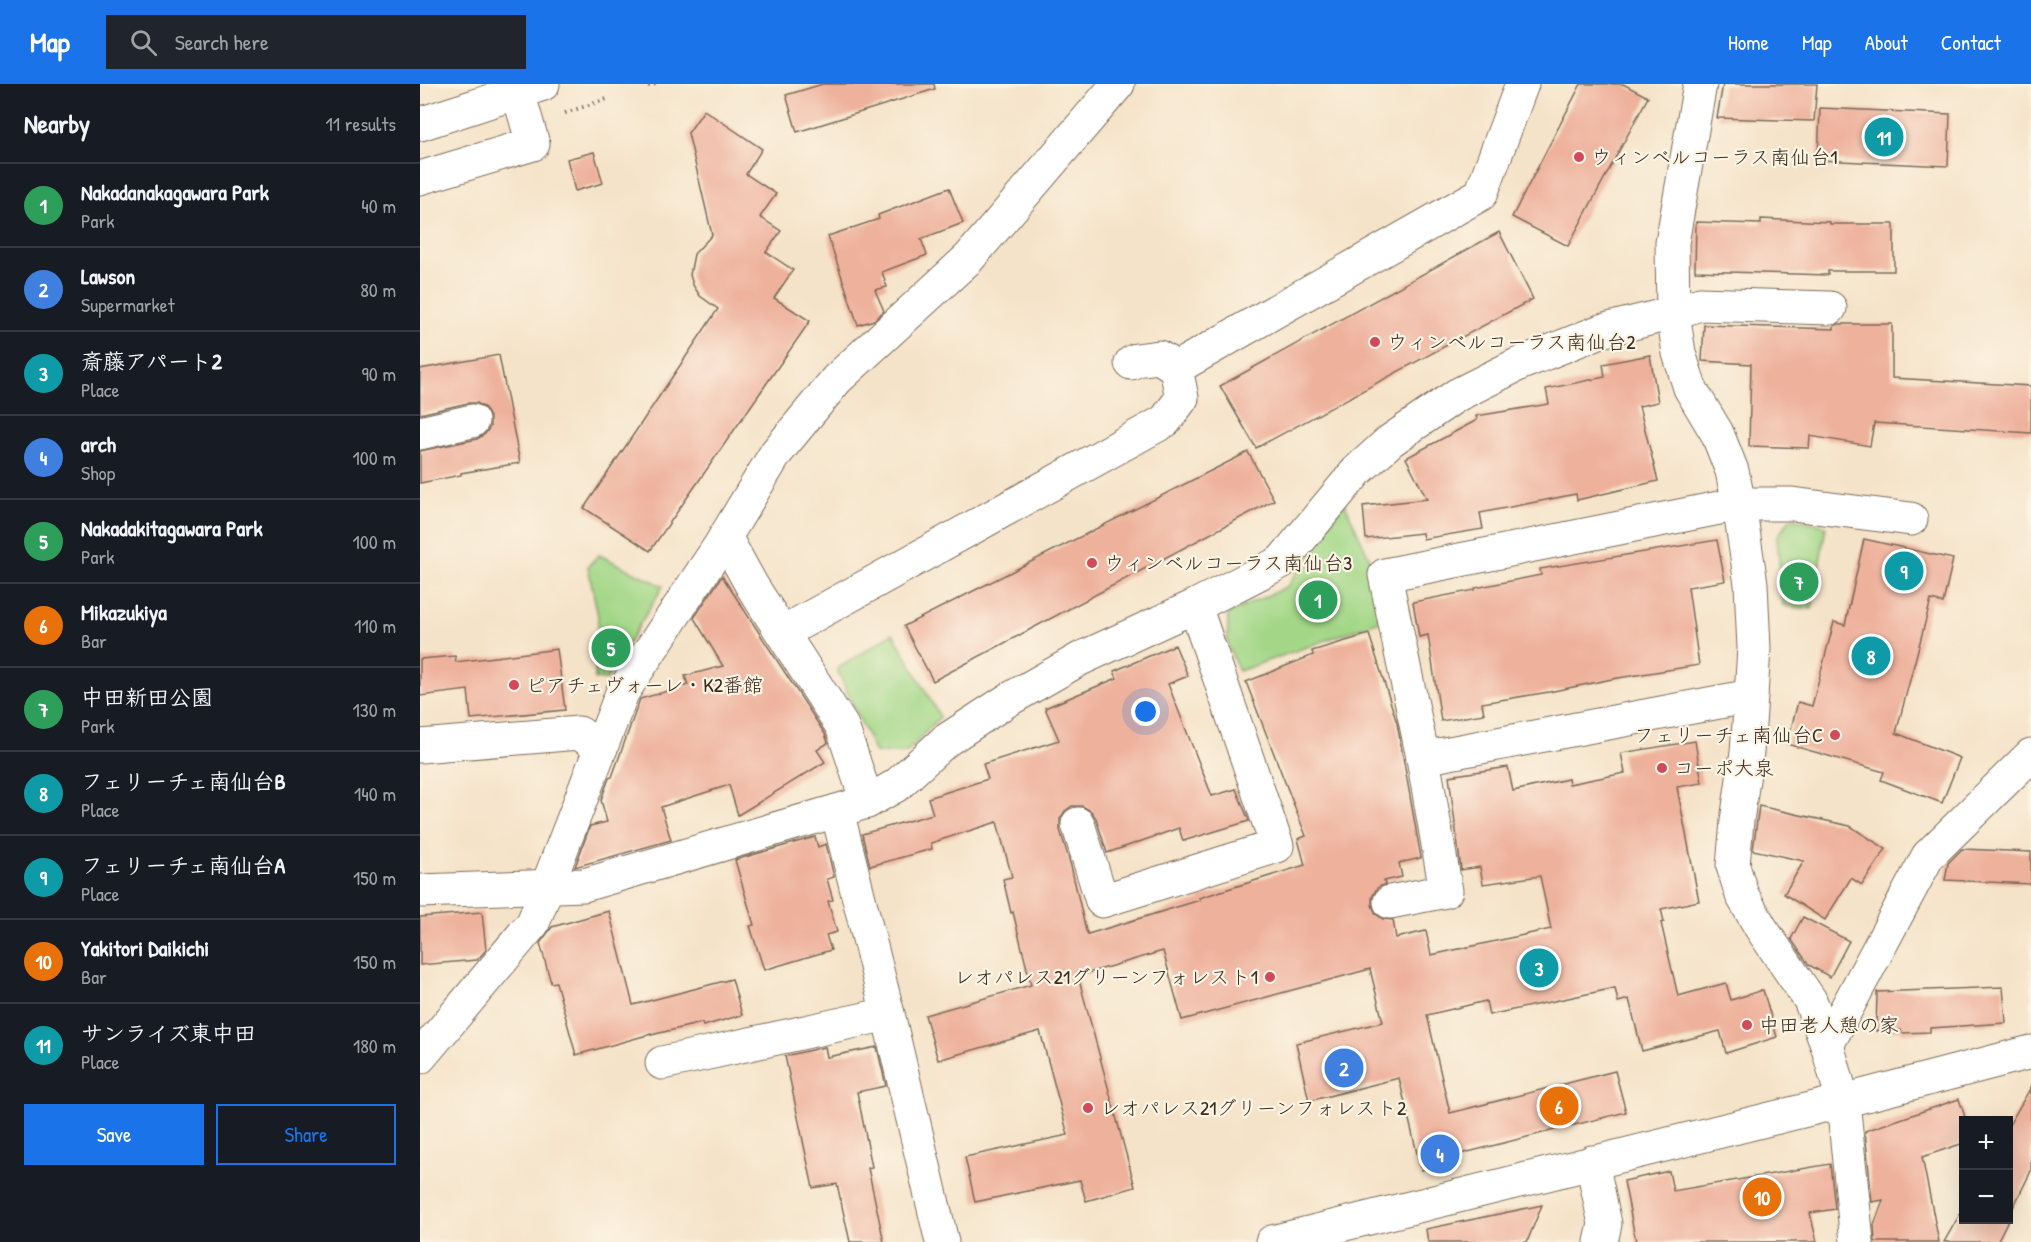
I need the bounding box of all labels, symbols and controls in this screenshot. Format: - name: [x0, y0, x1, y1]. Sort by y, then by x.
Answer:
- search box: [106, 15, 526, 69]
- text: Map: [30, 23, 70, 61]
- icon: search: [127, 26, 160, 59]
- text: Search here: [175, 27, 269, 57]
- text: Home: [1728, 28, 1769, 57]
- text: Map: [1802, 28, 1832, 57]
- text: About: [1865, 28, 1908, 57]
- text: Contact: [1941, 28, 2001, 57]
- text: Nearby: [24, 106, 90, 141]
- text: 11 results: [326, 110, 396, 137]
- pin: 11: [1864, 115, 1904, 160]
- place label: ウィンベルコーラス南仙台1: [1591, 143, 1837, 170]
- marker: ウィンベルコーラス南仙台1: [1572, 150, 1586, 164]
- text: Nakadanakagawara Park: [81, 177, 269, 207]
- text: 1: [40, 192, 47, 219]
- text: 40 m: [361, 192, 396, 219]
- text: Park: [81, 207, 114, 234]
- text: Lawson: [81, 261, 135, 291]
- text: 2: [39, 276, 48, 303]
- text: 80 m: [360, 276, 396, 303]
- text: Supermarket: [81, 291, 175, 318]
- place label: ウィンベルコーラス南仙台2: [1387, 328, 1636, 355]
- marker: ウィンベルコーラス南仙台2: [1368, 335, 1382, 349]
- text: 斎藤アパート2: [81, 346, 222, 376]
- text: 3: [39, 360, 48, 387]
- text: 90 m: [362, 360, 396, 387]
- text: Place: [81, 376, 120, 403]
- text: arch: [81, 429, 116, 459]
- text: 4: [40, 444, 47, 471]
- text: 100 m: [353, 444, 396, 471]
- text: Shop: [81, 459, 115, 486]
- text: Nakadakitagawara Park: [81, 513, 263, 543]
- text: 5: [39, 528, 48, 555]
- text: 100 m: [353, 528, 396, 555]
- text: Park: [81, 543, 114, 570]
- pin: 9: [1884, 548, 1924, 594]
- place label: ウィンベルコーラス南仙台3: [1104, 549, 1352, 576]
- marker: ウィンベルコーラス南仙台3: [1085, 556, 1099, 570]
- pin: 7: [1780, 560, 1818, 604]
- pin: 1: [1298, 578, 1338, 622]
- text: Mikazukiya: [81, 597, 167, 627]
- text: 6: [40, 612, 47, 639]
- text: 110 m: [354, 612, 396, 639]
- pin: 5: [592, 626, 630, 670]
- text: Bar: [81, 627, 107, 654]
- pin: 8: [1852, 634, 1890, 678]
- place label: ピアチェヴォーレ・K2番館: [526, 671, 763, 698]
- marker: ピアチェヴォーレ・K2番館: [507, 678, 521, 692]
- text: 中田新田公園: [81, 682, 213, 712]
- text: 7: [39, 696, 48, 723]
- text: 130 m: [353, 696, 396, 723]
- your location: [1131, 697, 1160, 726]
- text: Park: [81, 712, 114, 739]
- place label: フェリーチェ南仙台C: [1634, 721, 1823, 748]
- marker: フェリーチェ南仙台C: [1828, 728, 1842, 742]
- place label: コーポ大泉: [1674, 754, 1774, 781]
- marker: コーポ大泉: [1655, 761, 1669, 775]
- text: フェリーチェ南仙台B: [81, 766, 286, 796]
- text: 8: [39, 780, 48, 807]
- text: 140 m: [354, 780, 396, 807]
- text: Place: [81, 796, 120, 823]
- text: フェリーチェ南仙台A: [81, 850, 285, 880]
- text: 9: [40, 864, 47, 891]
- text: 150 m: [353, 864, 396, 891]
- text: Place: [81, 880, 120, 907]
- text: Yakitori Daikichi: [81, 933, 209, 963]
- pin: 3: [1520, 946, 1558, 990]
- text: 10: [35, 948, 52, 975]
- text: 150 m: [353, 948, 396, 975]
- text: Bar: [81, 963, 107, 990]
- place label: レオパレス21グリーンフォレスト1: [954, 963, 1258, 990]
- marker: レオパレス21グリーンフォレスト1: [1263, 970, 1277, 984]
- place label: 中田老人憩の家: [1759, 1011, 1899, 1038]
- text: サンライズ東中田: [81, 1018, 256, 1048]
- marker: 中田老人憩の家: [1740, 1018, 1754, 1032]
- text: 11: [36, 1032, 51, 1059]
- text: 180 m: [353, 1032, 396, 1059]
- pin: 2: [1324, 1046, 1364, 1090]
- text: Place: [81, 1048, 120, 1075]
- pin: 6: [1540, 1084, 1578, 1128]
- place label: レオパレス21グリーンフォレスト2: [1100, 1094, 1407, 1121]
- marker: レオパレス21グリーンフォレスト2: [1081, 1101, 1095, 1115]
- button: Save: [24, 1104, 204, 1165]
- button: Share: [216, 1104, 396, 1165]
- map controls: [1959, 1116, 2013, 1224]
- button: +: [1959, 1116, 2013, 1170]
- pin: 4: [1420, 1132, 1460, 1176]
- button: −: [1959, 1170, 2013, 1224]
- pin: 10: [1742, 1174, 1782, 1220]

